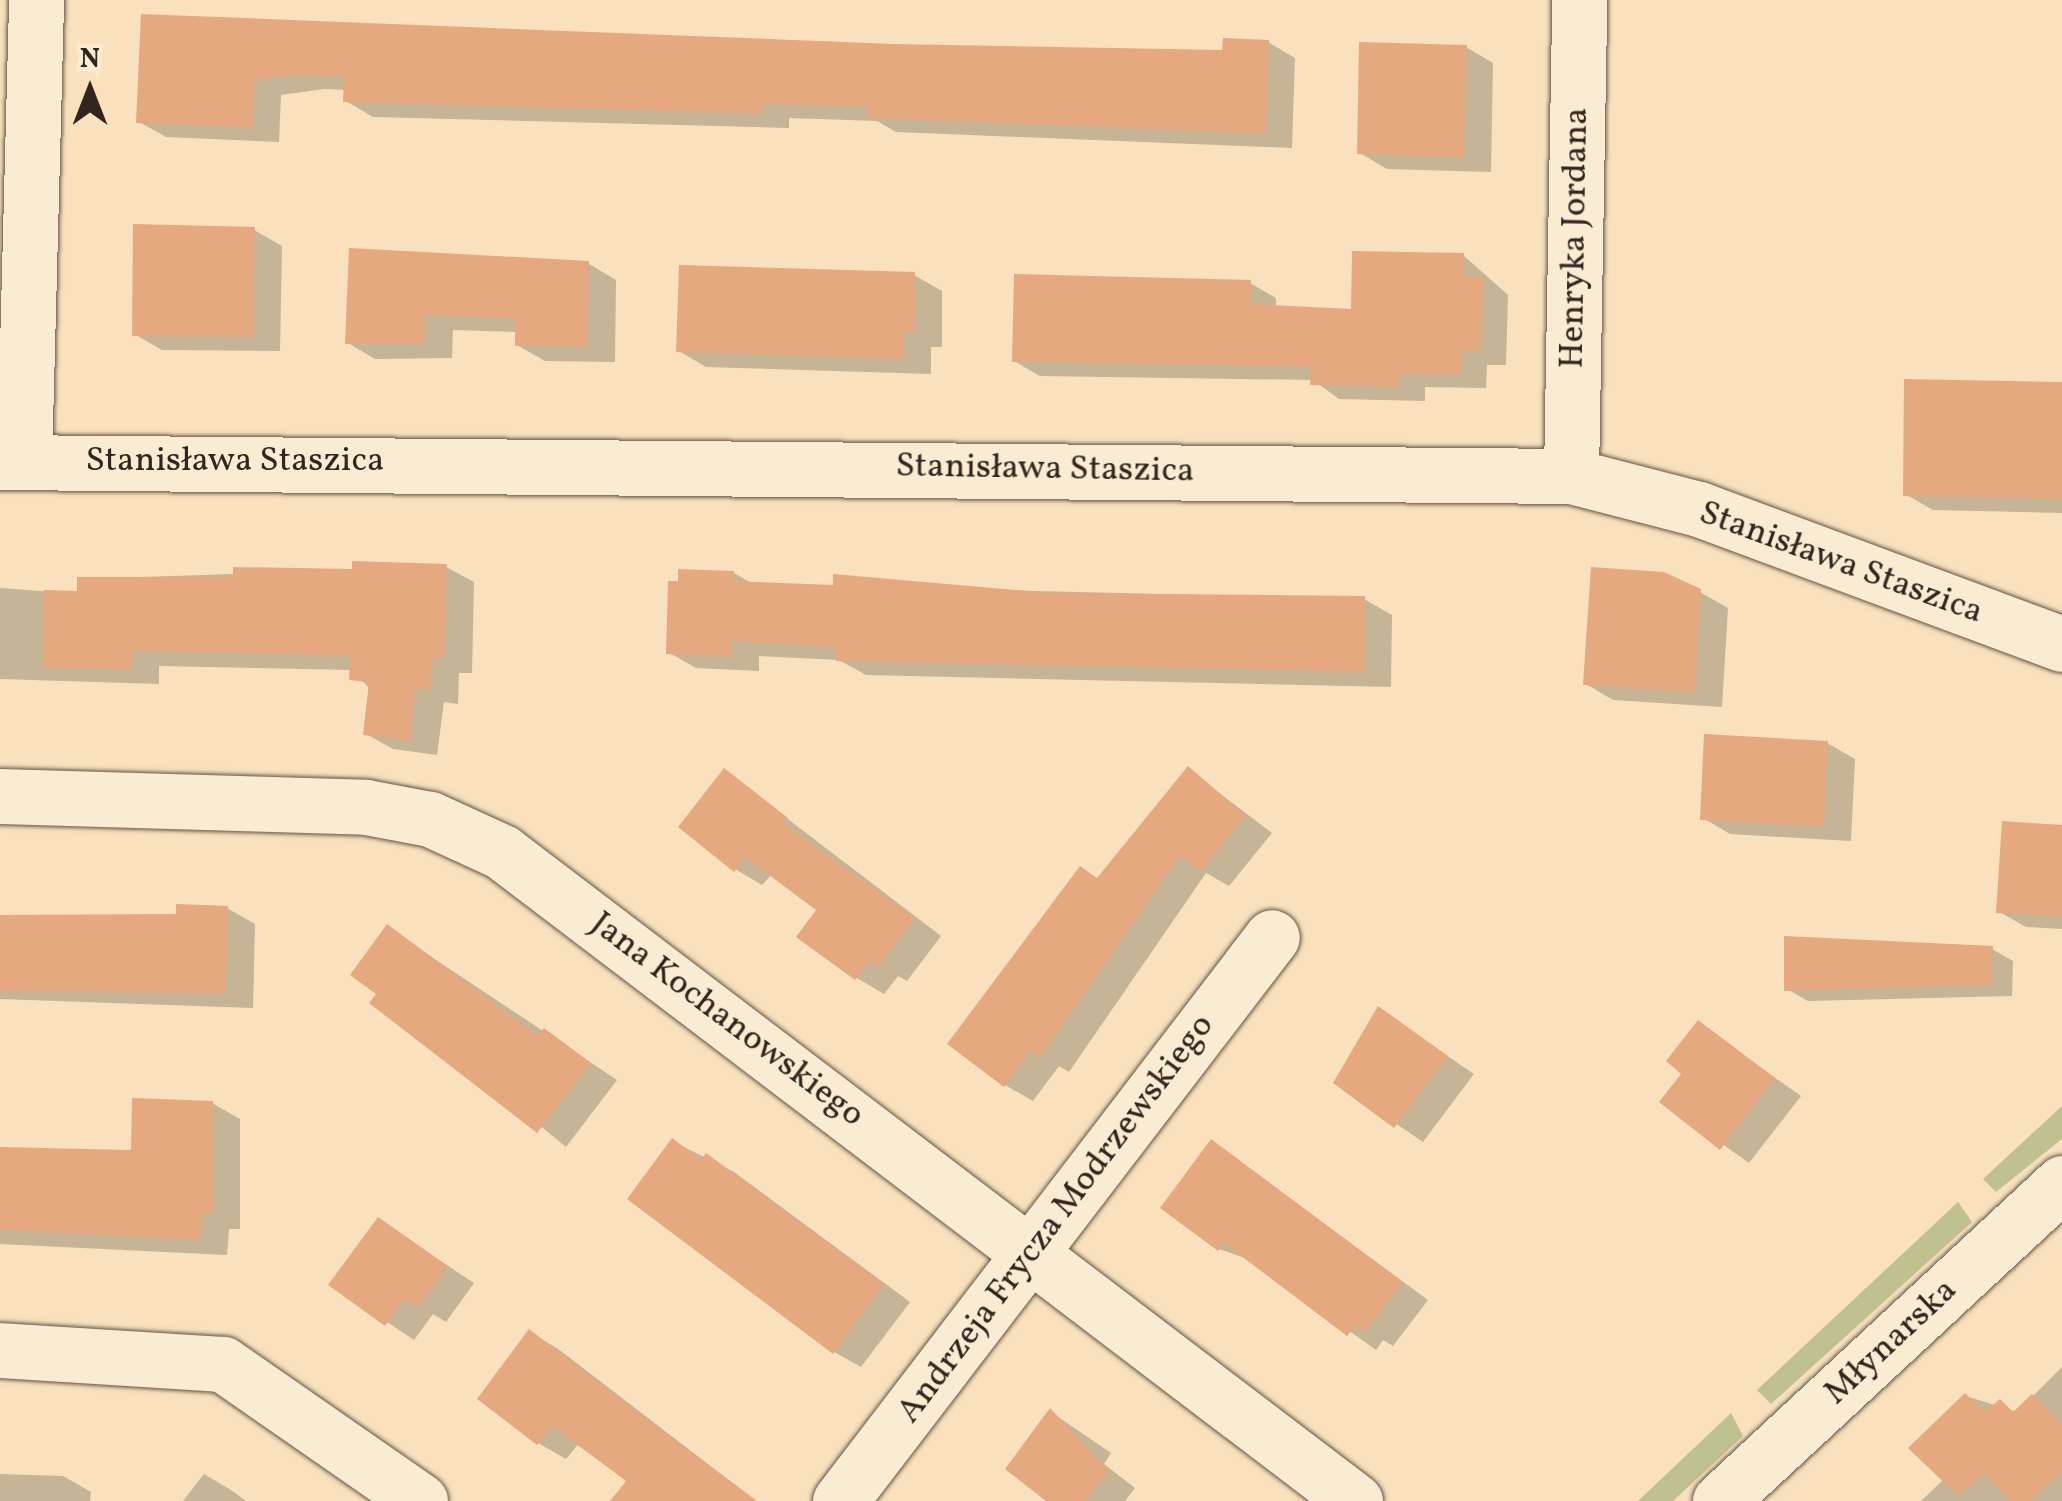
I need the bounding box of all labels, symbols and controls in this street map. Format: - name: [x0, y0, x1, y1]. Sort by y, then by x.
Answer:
- north arrow: [40, 40, 140, 140]
- text: N: [80, 40, 100, 79]
- street label: Henryka Jordana: [1552, 107, 1598, 369]
- street label: Stanisława Staszica: [86, 440, 384, 482]
- street label: Stanisława Staszica: [895, 445, 1195, 493]
- street label: Stanisława Staszica: [1693, 492, 1989, 634]
- street label: Jana Kochanowskiego: [582, 903, 872, 1137]
- street label: Andrzeja Frycza Modrzewskiego: [888, 1006, 1224, 1432]
- street label: Młynarska: [1816, 1270, 1966, 1414]

